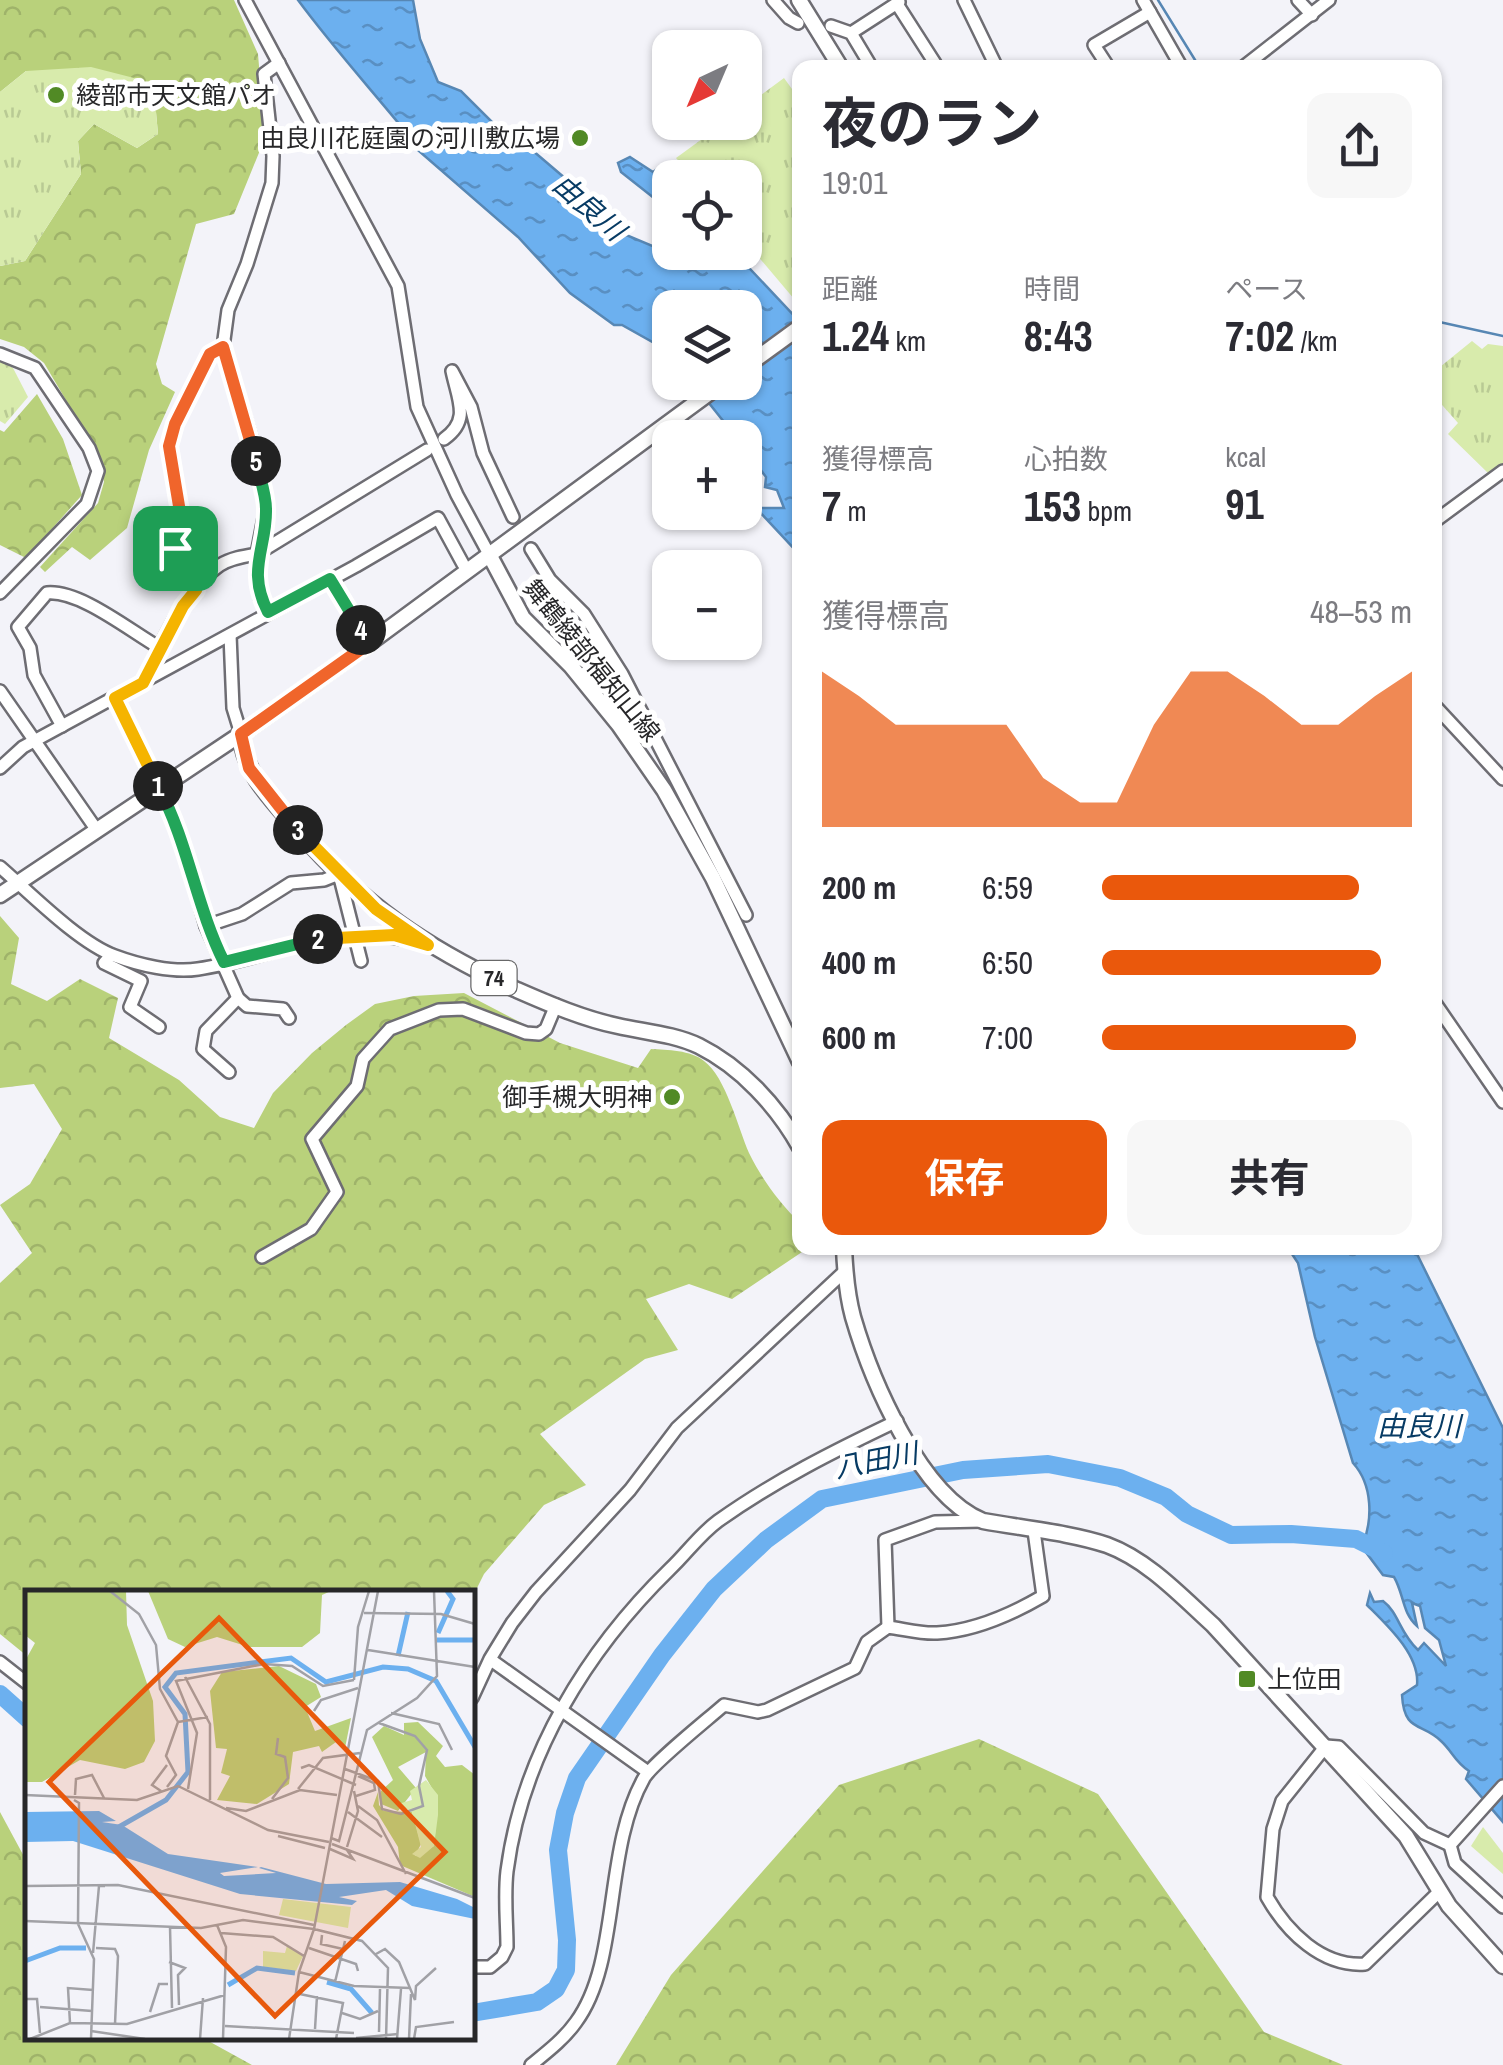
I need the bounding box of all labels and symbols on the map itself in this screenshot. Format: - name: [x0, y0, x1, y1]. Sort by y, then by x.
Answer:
- north arrow: [652, 30, 762, 140]
- place label: 綾部市天文館パオ: [76, 78, 276, 112]
- marker: 綾部市天文館パオ: [45, 84, 67, 106]
- place label: 由良川花庭園の河川敷広場: [260, 121, 560, 155]
- marker: 由良川花庭園の河川敷広場: [569, 127, 591, 149]
- water label: 由良川: [545, 165, 635, 251]
- pin: 5: [231, 436, 281, 486]
- pin: [133, 506, 218, 591]
- street label: 舞鶴綾部福知山線: [516, 572, 668, 748]
- pin: 4: [336, 605, 386, 655]
- pin: 1: [133, 761, 183, 811]
- pin: 3: [273, 805, 323, 855]
- pin: 2: [293, 914, 343, 964]
- road number: 74: [472, 961, 516, 995]
- place label: 御手槻大明神: [502, 1080, 652, 1114]
- marker: 御手槻大明神: [661, 1086, 683, 1108]
- water label: 由良川: [1377, 1407, 1464, 1445]
- water label: 八田川: [831, 1433, 924, 1487]
- inset map: [25, 1590, 475, 2040]
- place label: 上位田: [1267, 1662, 1342, 1696]
- marker: 上位田: [1236, 1668, 1258, 1690]

